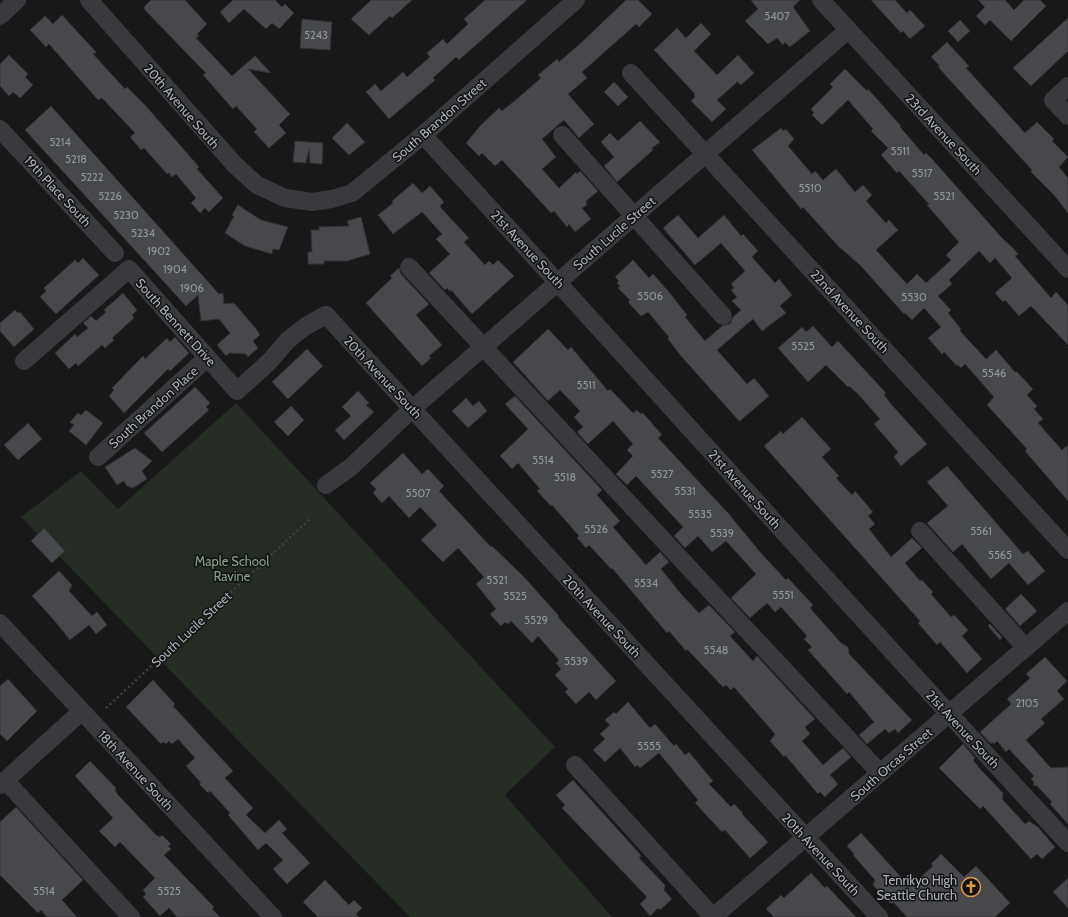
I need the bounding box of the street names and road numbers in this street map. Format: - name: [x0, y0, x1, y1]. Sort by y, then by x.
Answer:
- street label: 20th Avenue South: [141, 60, 223, 152]
- street label: South Brandon Street: [389, 74, 490, 165]
- street label: 23rd Avenue South: [902, 90, 986, 178]
- street label: 19th Place South: [21, 152, 95, 230]
- street label: South Lucile Street: [570, 193, 659, 273]
- street label: 21st Avenue South: [488, 207, 568, 291]
- street label: 22nd Avenue South: [807, 266, 893, 356]
- street label: South Bennett Drive: [132, 275, 220, 369]
- street label: 20th Avenue South: [341, 332, 425, 422]
- street label: South Brandon Place: [105, 362, 201, 451]
- street label: 21st Avenue South: [705, 446, 785, 532]
- street label: 20th Avenue South: [560, 571, 644, 661]
- street label: South Lucile Street: [148, 587, 235, 670]
- street label: 21st Avenue South: [923, 687, 1003, 771]
- street label: South Orcas Street: [847, 724, 936, 804]
- street label: 18th Avenue South: [95, 727, 177, 813]
- street label: 20th Avenue South: [779, 809, 863, 899]

